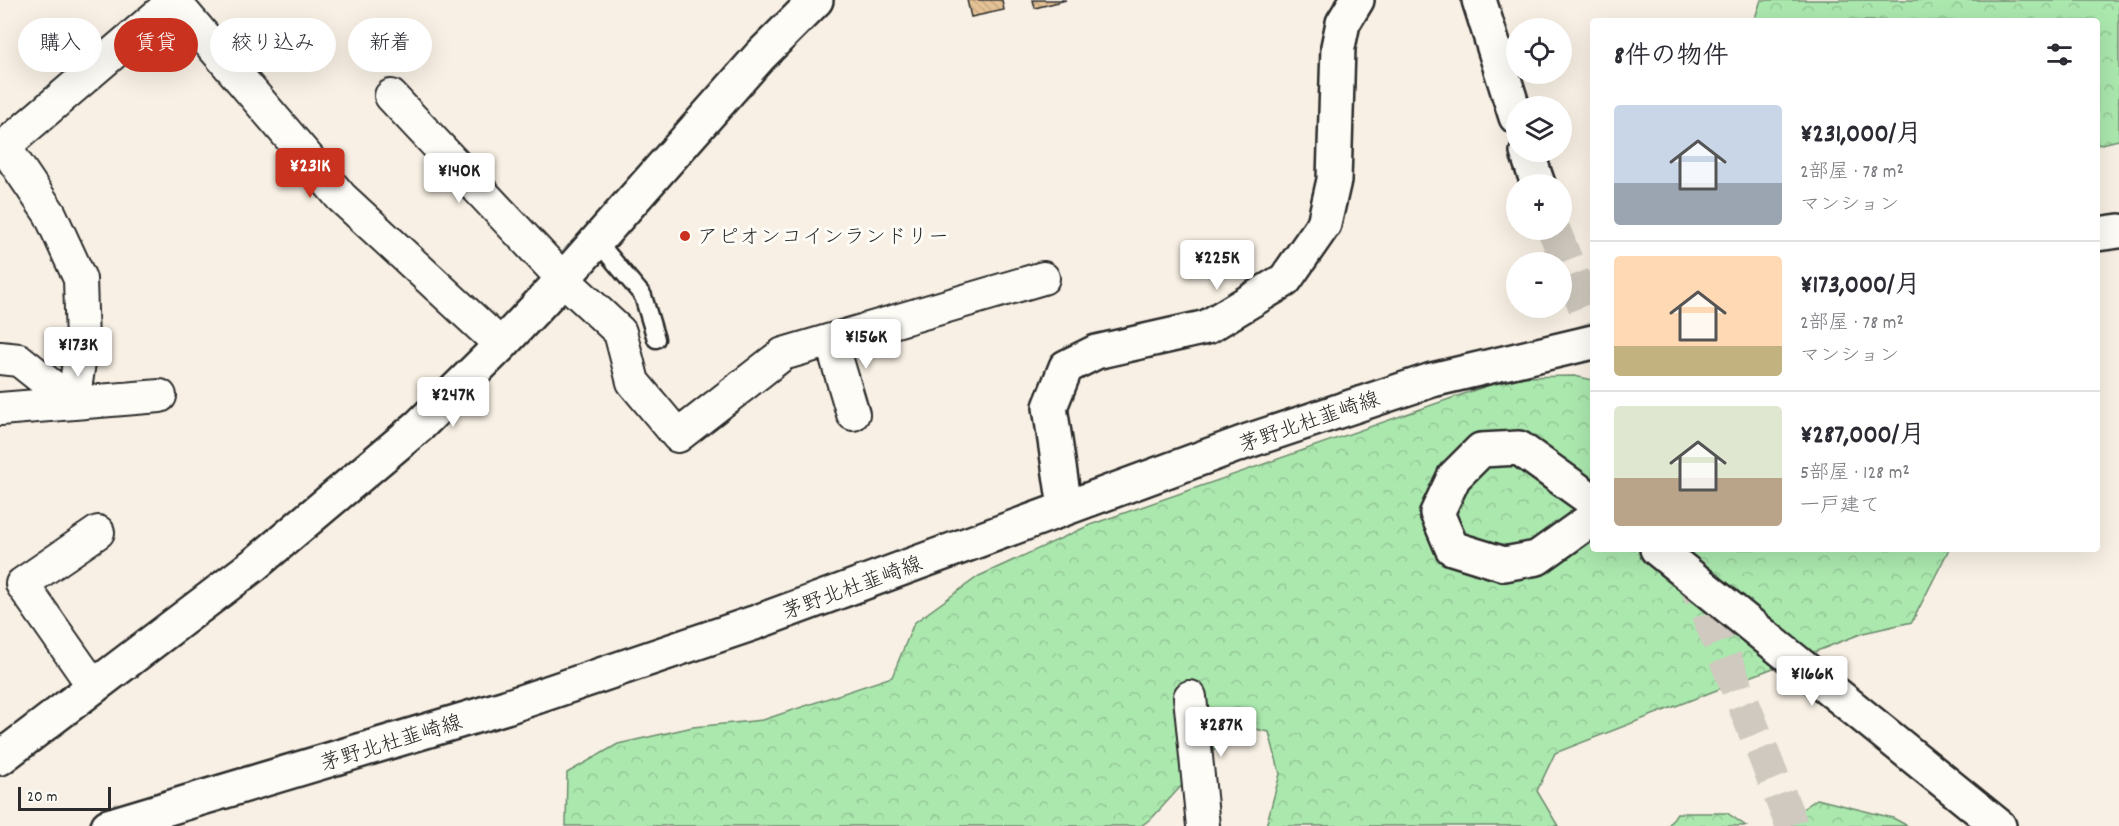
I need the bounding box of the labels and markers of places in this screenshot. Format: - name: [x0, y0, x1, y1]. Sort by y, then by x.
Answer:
- pin: ¥231K: [268, 148, 352, 199]
- pin: ¥140K: [417, 153, 501, 204]
- place label: アピオンコインランドリー: [697, 224, 949, 254]
- marker: アピオンコインランドリー: [678, 229, 692, 243]
- pin: ¥225K: [1175, 240, 1259, 291]
- pin: ¥156K: [824, 319, 908, 370]
- pin: ¥173K: [36, 327, 120, 378]
- pin: ¥247K: [411, 377, 495, 428]
- pin: ¥166K: [1770, 656, 1854, 707]
- pin: ¥287K: [1179, 707, 1263, 758]

